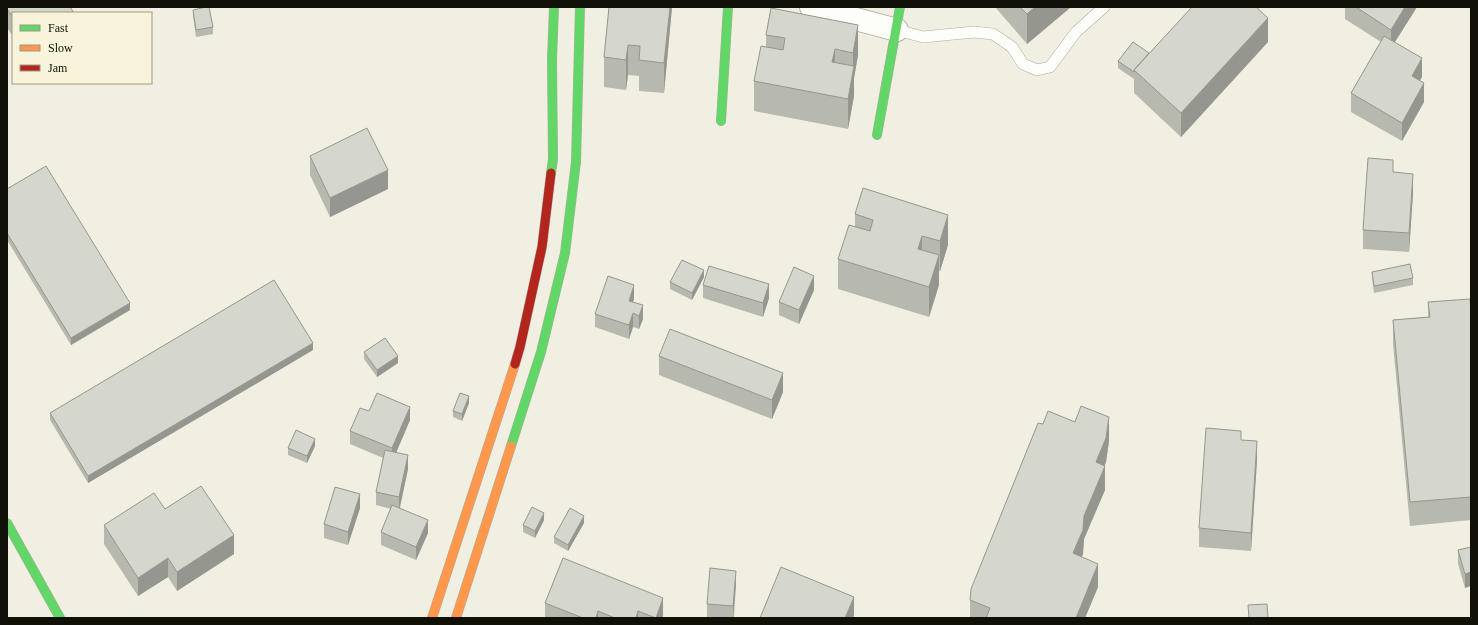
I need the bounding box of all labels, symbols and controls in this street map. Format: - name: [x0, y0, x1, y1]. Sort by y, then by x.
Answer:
- legend: [12, 12, 152, 84]
- text: Fast: [48, 21, 69, 35]
- text: Slow: [48, 41, 73, 55]
- text: Jam: [48, 61, 68, 75]

